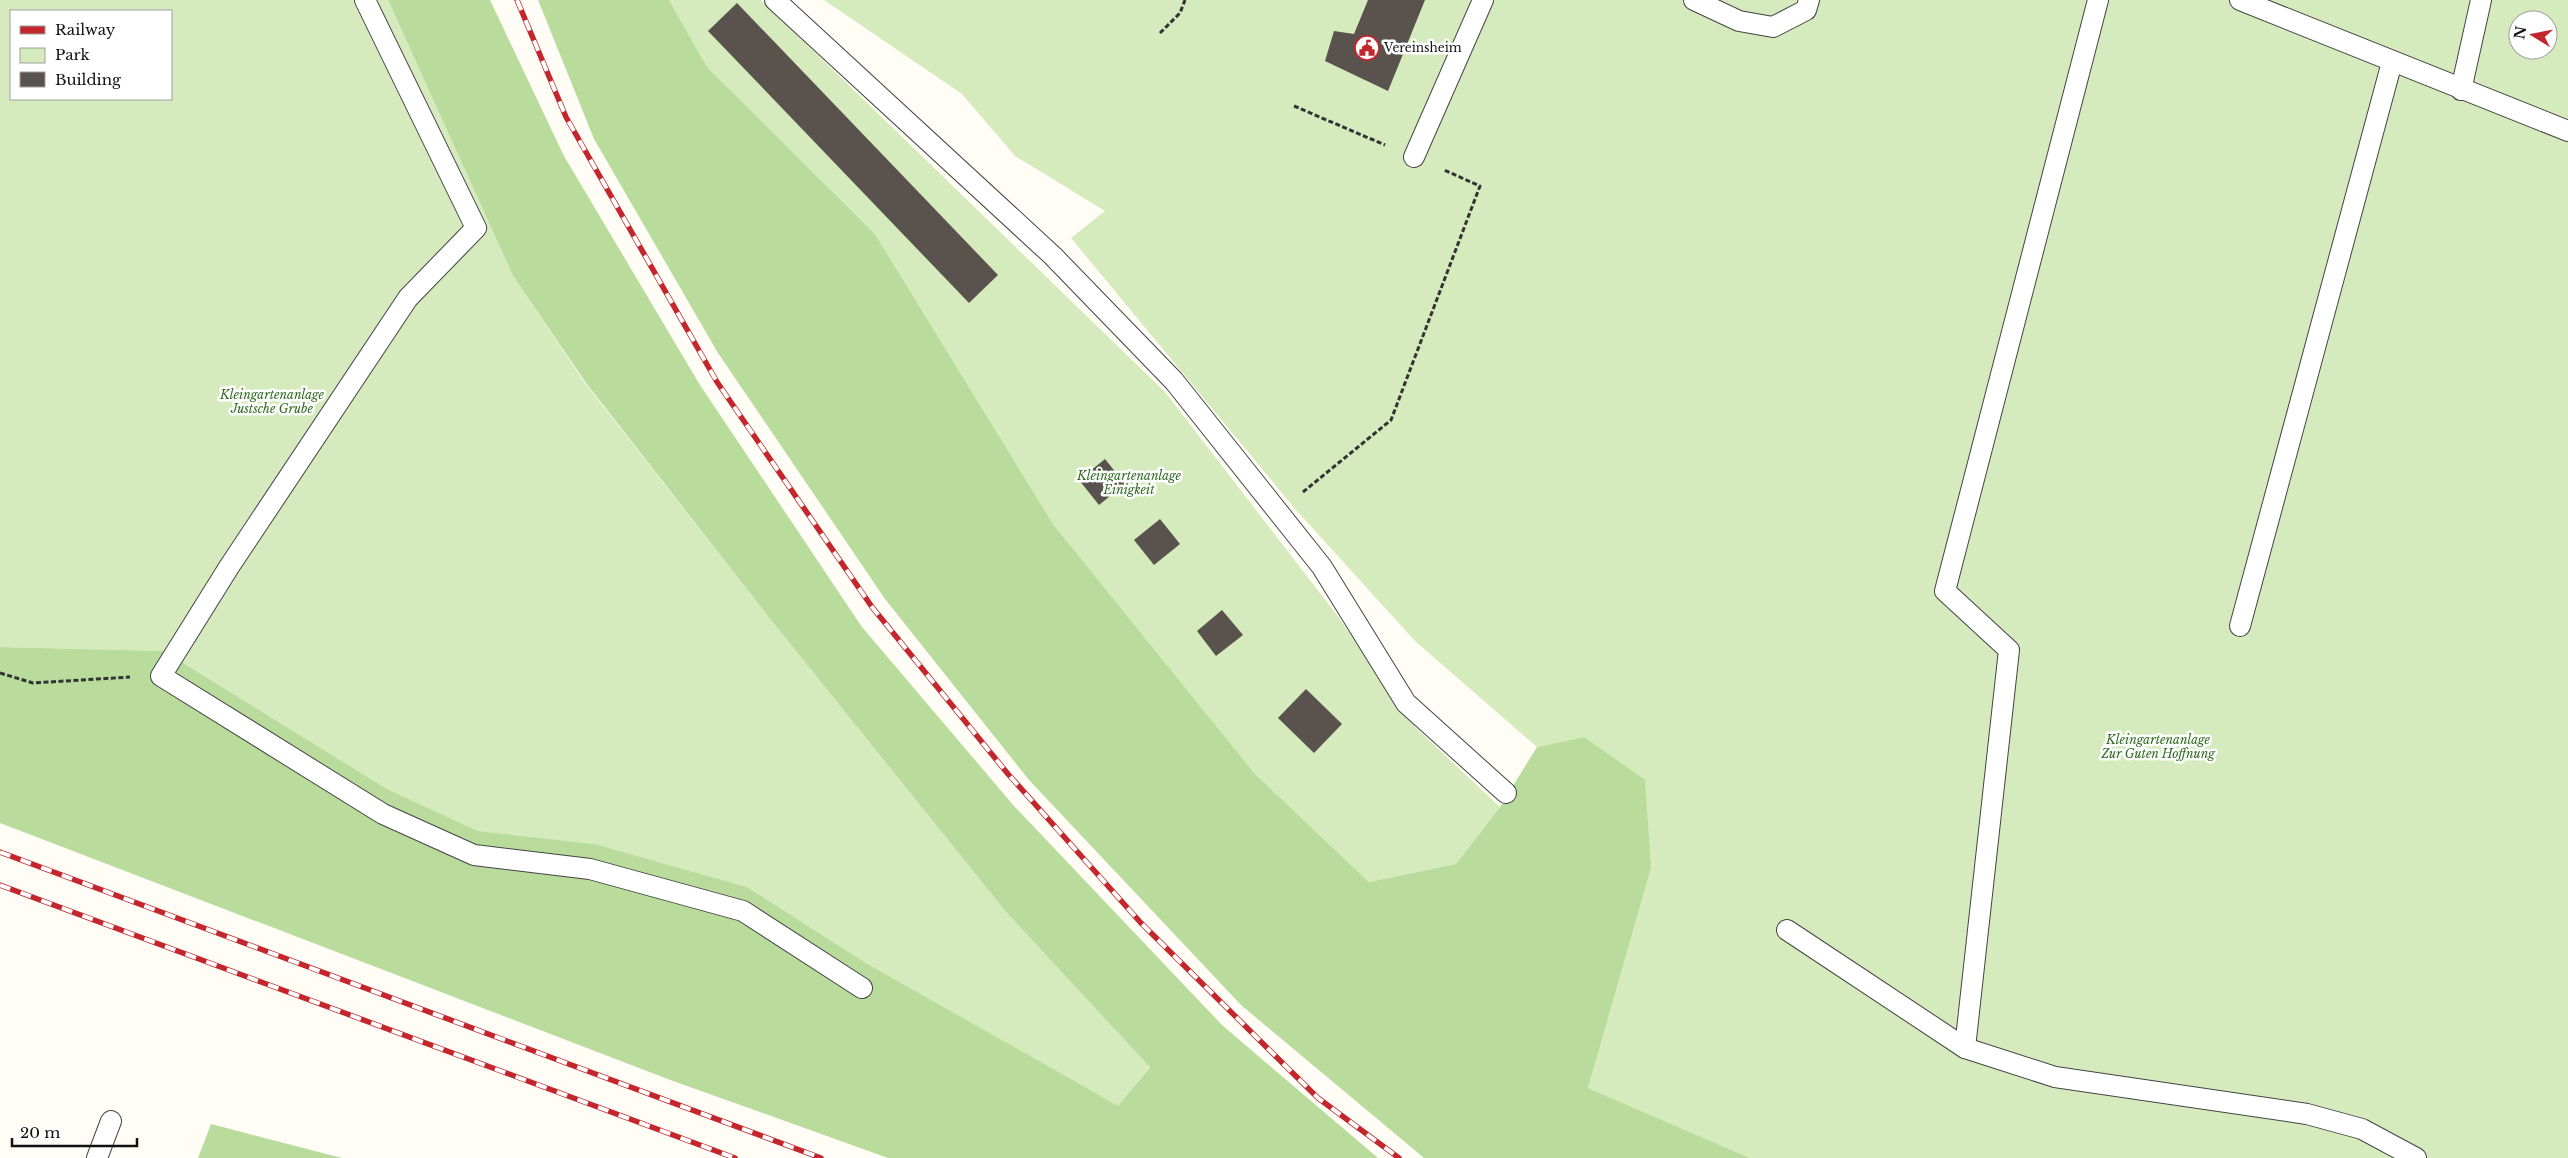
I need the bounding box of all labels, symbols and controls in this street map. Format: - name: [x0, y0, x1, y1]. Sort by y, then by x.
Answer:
- legend: [10, 10, 172, 100]
- north arrow: [2508, 10, 2558, 60]
- text: Railway: [55, 20, 116, 39]
- text: N: [2510, 25, 2530, 41]
- public building icon: Vereinsheim: [1354, 35, 1380, 61]
- place label: Vereinsheim: [1383, 40, 1462, 55]
- text: Park: [55, 45, 91, 64]
- text: Building: [55, 70, 122, 89]
- park label: Kleingartenanlage Justsche Grube: [219, 387, 325, 416]
- park label: Kleingartenanlage Einigkeit: [1076, 468, 1182, 497]
- park label: Kleingartenanlage Zur Guten Hoffnung: [2100, 732, 2216, 761]
- scale bar: [12, 1116, 138, 1148]
- text: 20 m: [20, 1123, 60, 1142]

